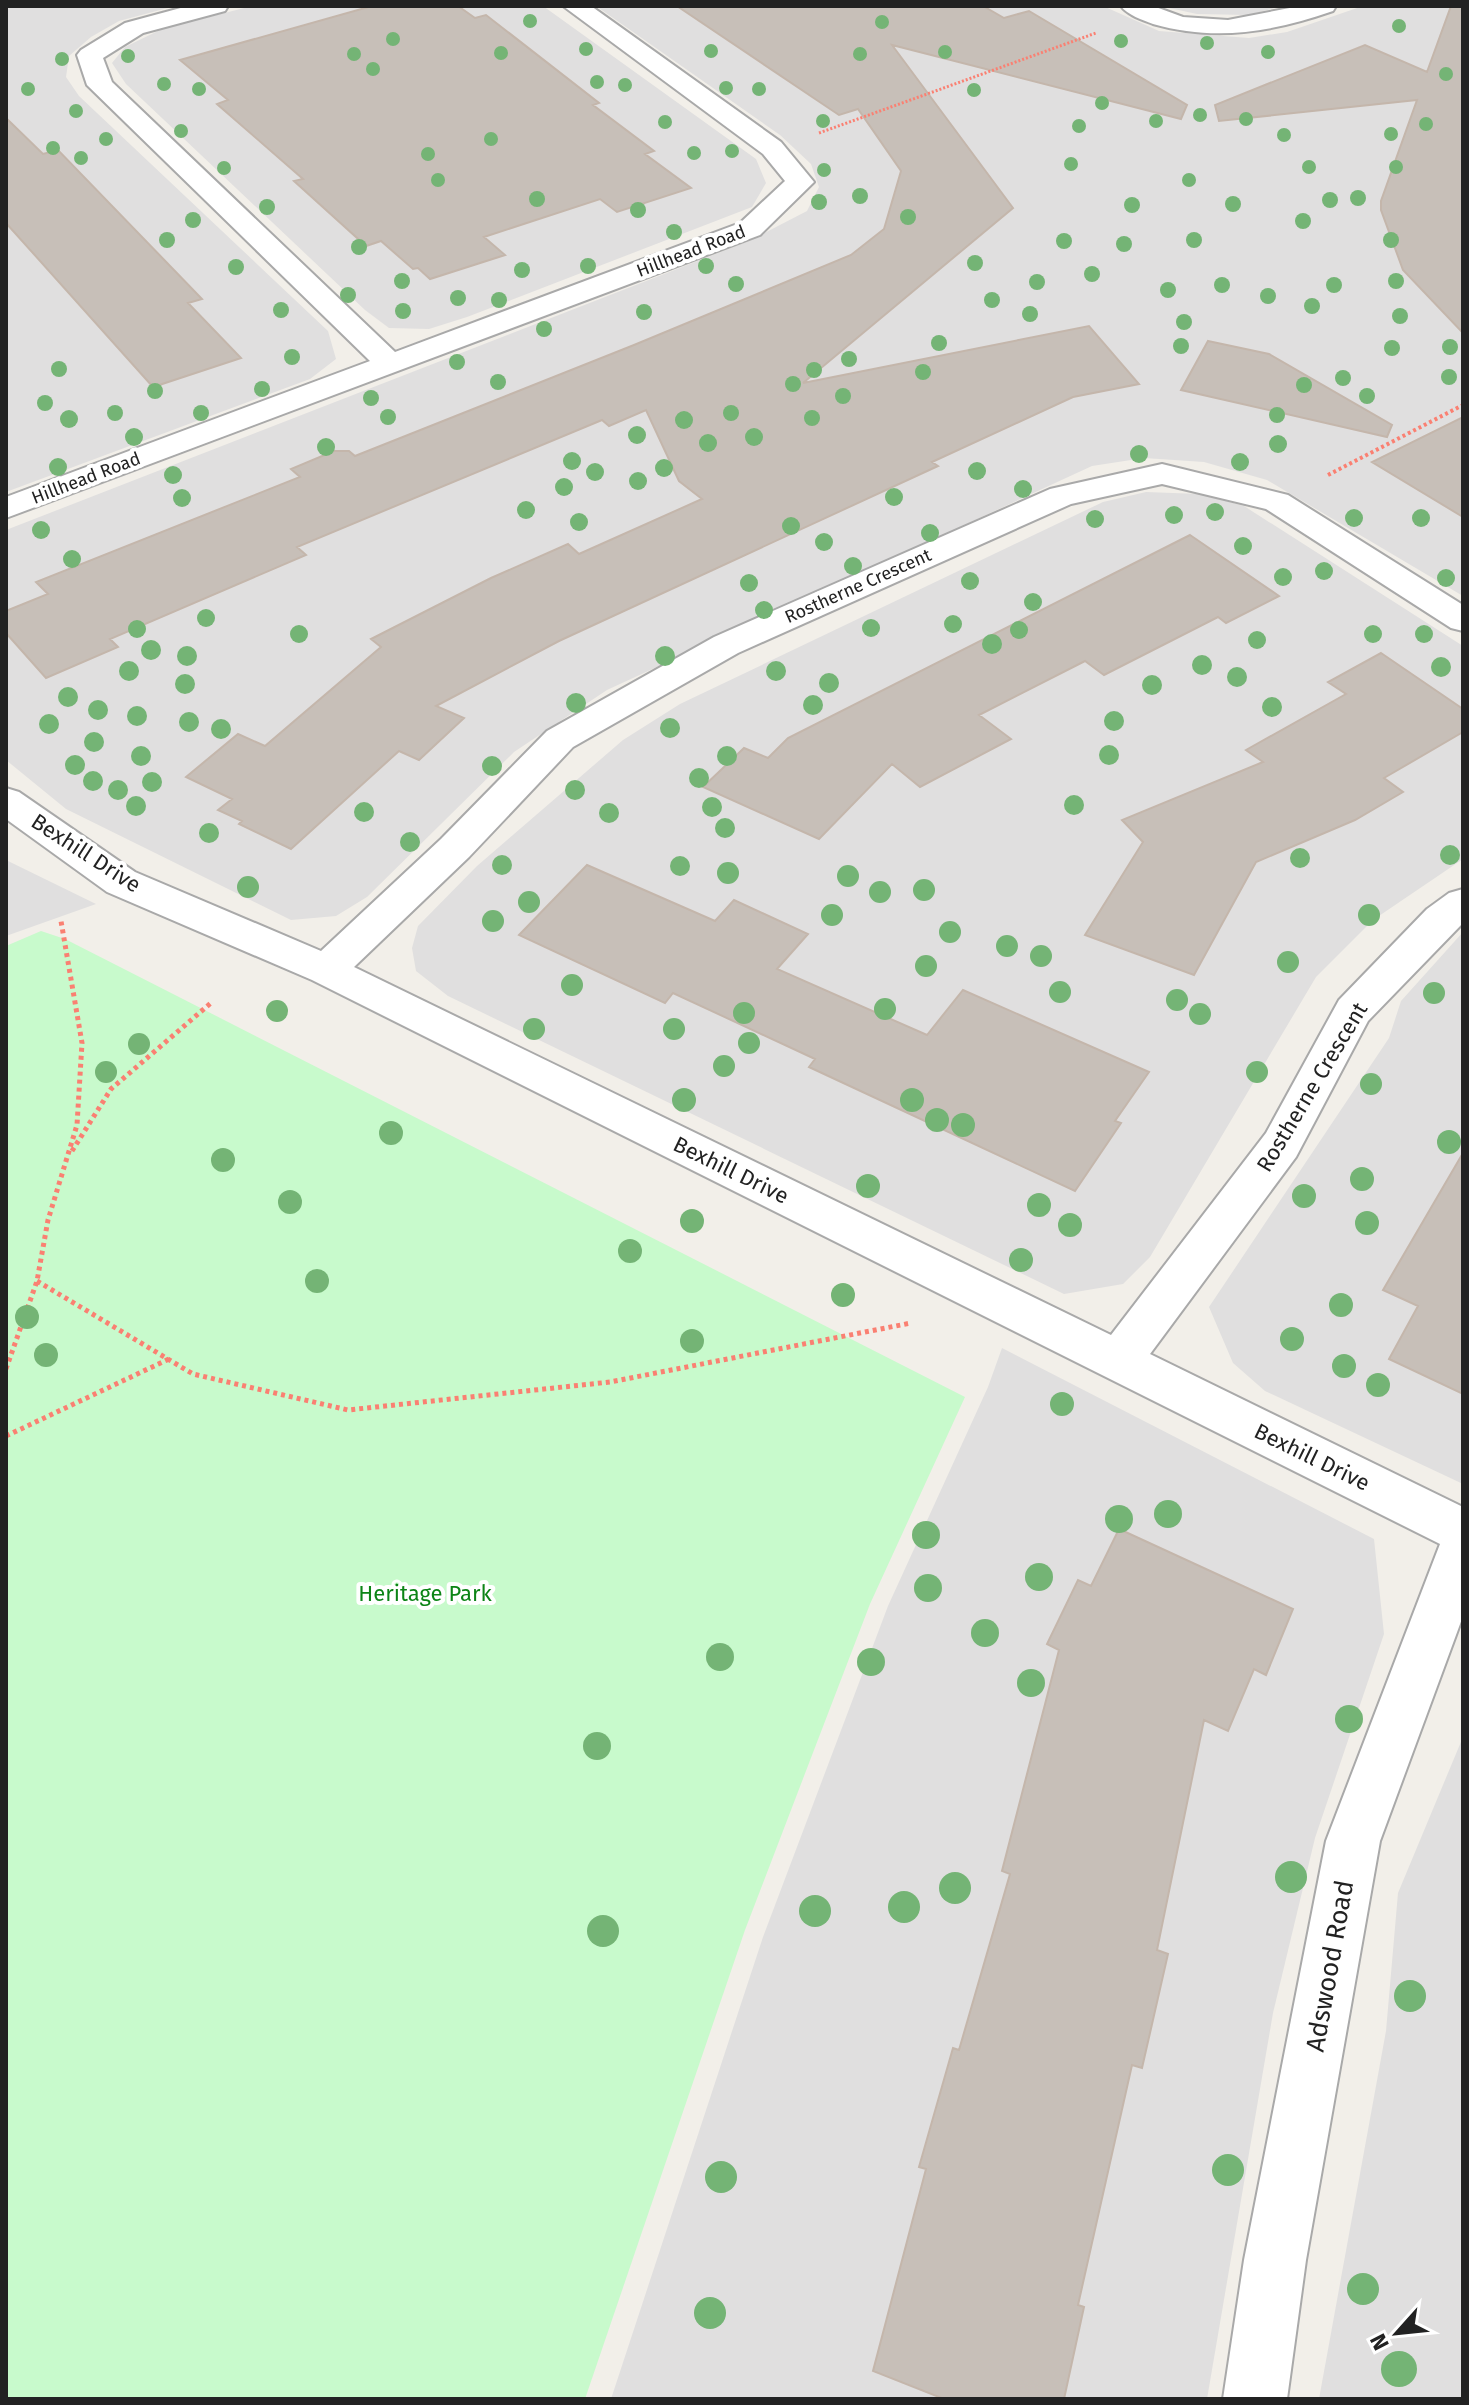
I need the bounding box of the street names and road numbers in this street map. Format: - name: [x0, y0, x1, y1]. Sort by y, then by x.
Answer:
- street label: Hillhead Road: [633, 220, 749, 282]
- street label: Hillhead Road: [28, 447, 144, 509]
- street label: Rostherne Crescent: [781, 544, 935, 628]
- street label: Bexhill Drive: [26, 808, 146, 898]
- street label: Rostherne Crescent: [1251, 997, 1373, 1177]
- street label: Bexhill Drive: [669, 1130, 793, 1210]
- street label: Bexhill Drive: [1250, 1417, 1374, 1497]
- street label: Adswood Road: [1300, 1878, 1360, 2054]

